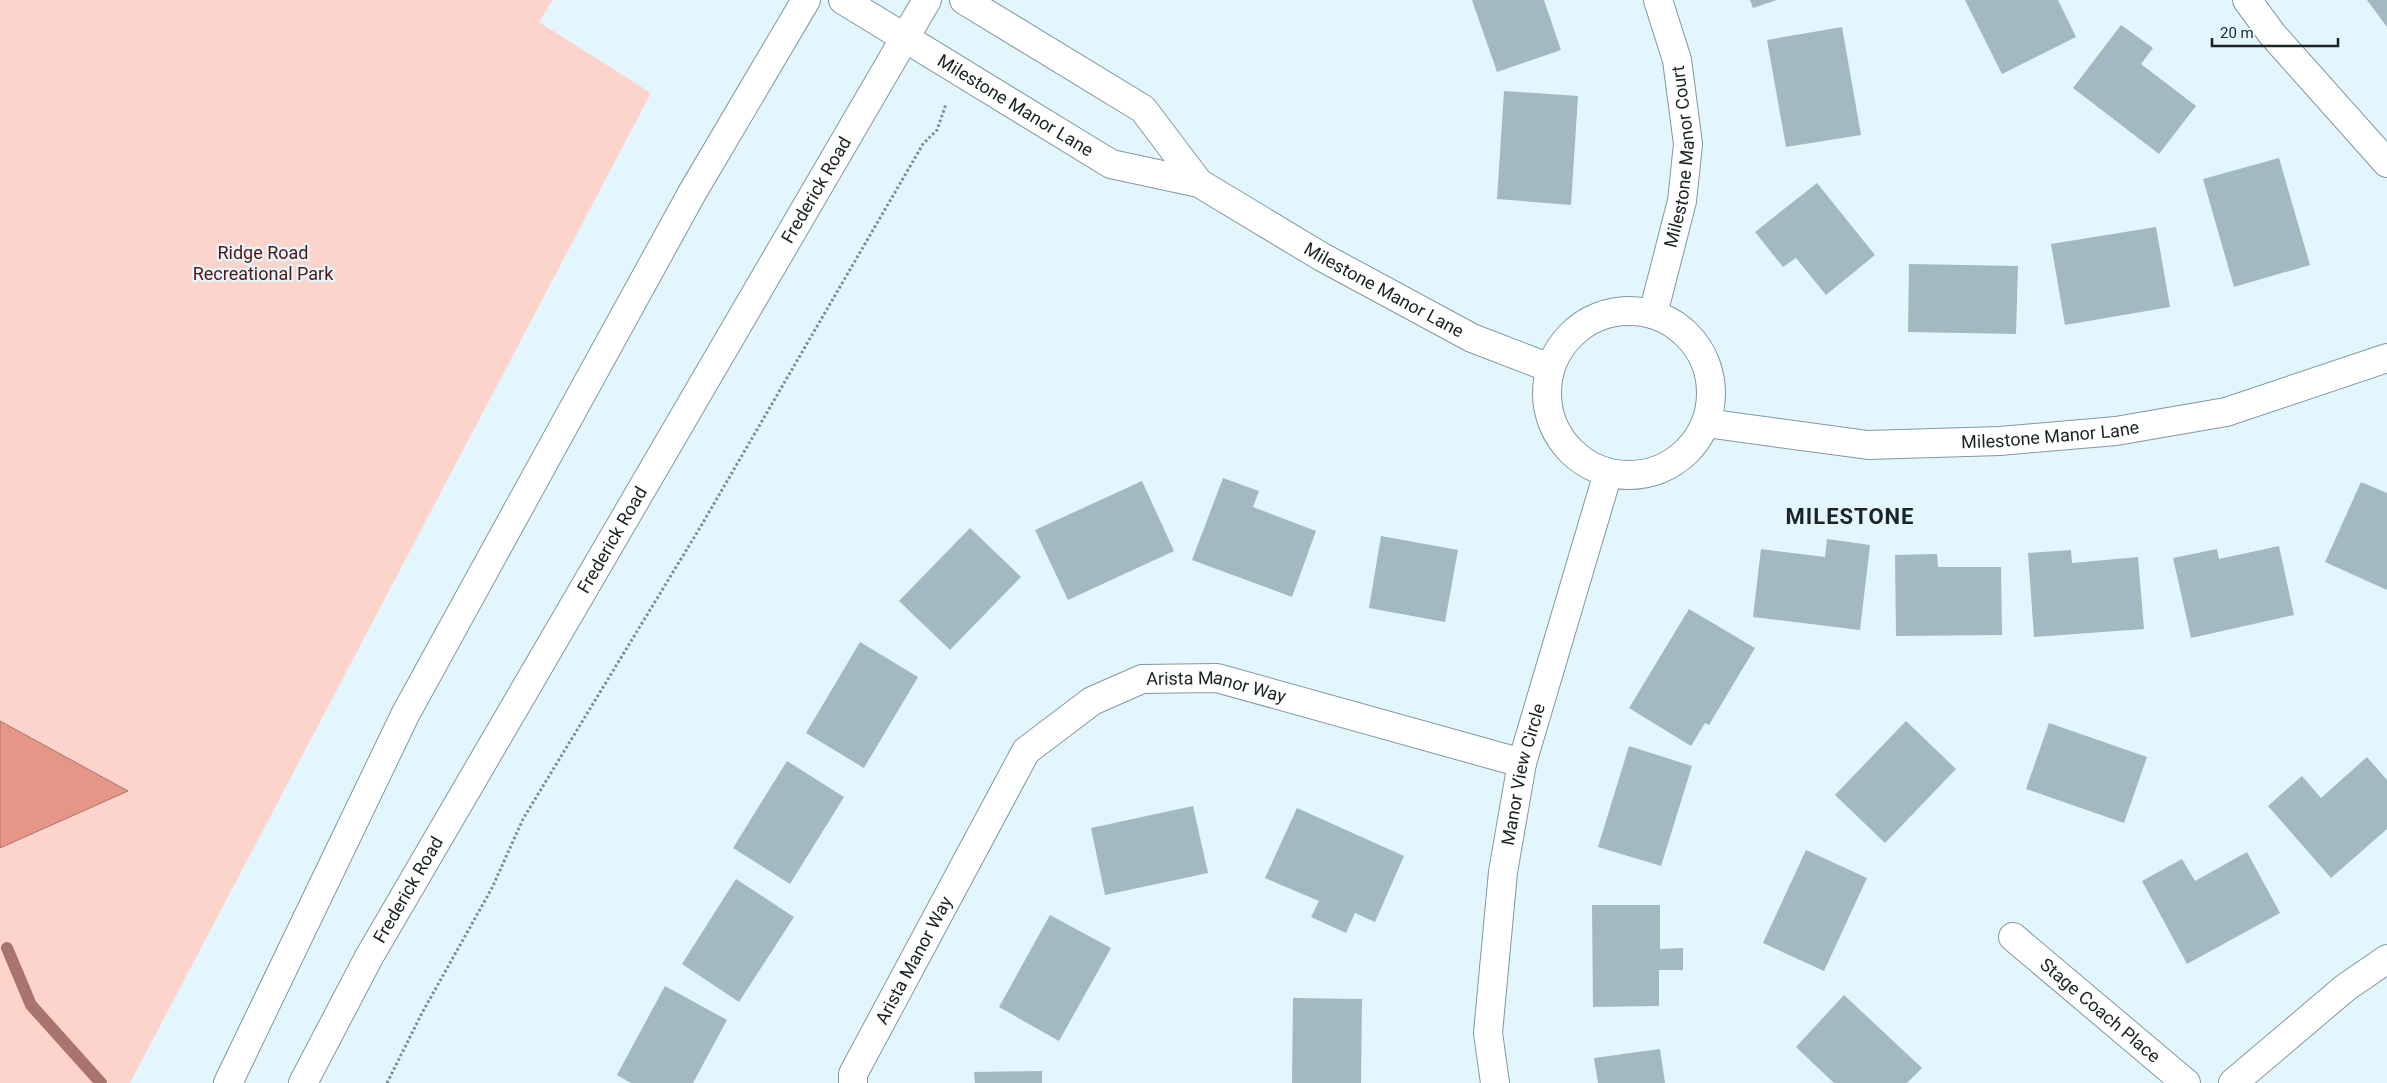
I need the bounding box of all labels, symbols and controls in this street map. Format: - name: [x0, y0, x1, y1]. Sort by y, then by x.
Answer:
- scale bar: [2212, 15, 2338, 47]
- text: 20 m: [2220, 24, 2254, 42]
- street label: Milestone Manor Lane: [934, 49, 1097, 161]
- street label: Milestone Manor Court: [1660, 64, 1698, 250]
- street label: Frederick Road: [777, 133, 855, 247]
- street label: Milestone Manor Lane: [1301, 238, 1468, 342]
- park label: Ridge Road Recreational Park: [193, 242, 334, 284]
- street label: Milestone Manor Lane: [1961, 416, 2141, 452]
- street label: Frederick Road: [573, 483, 651, 597]
- district label: MILESTONE: [1786, 504, 1914, 529]
- street label: Arista Manor Way: [1146, 666, 1289, 707]
- street label: Manor View Circle: [1497, 701, 1549, 847]
- street label: Frederick Road: [369, 833, 447, 947]
- street label: Arista Manor Way: [871, 892, 956, 1028]
- street label: Stage Coach Place: [2036, 954, 2165, 1067]

